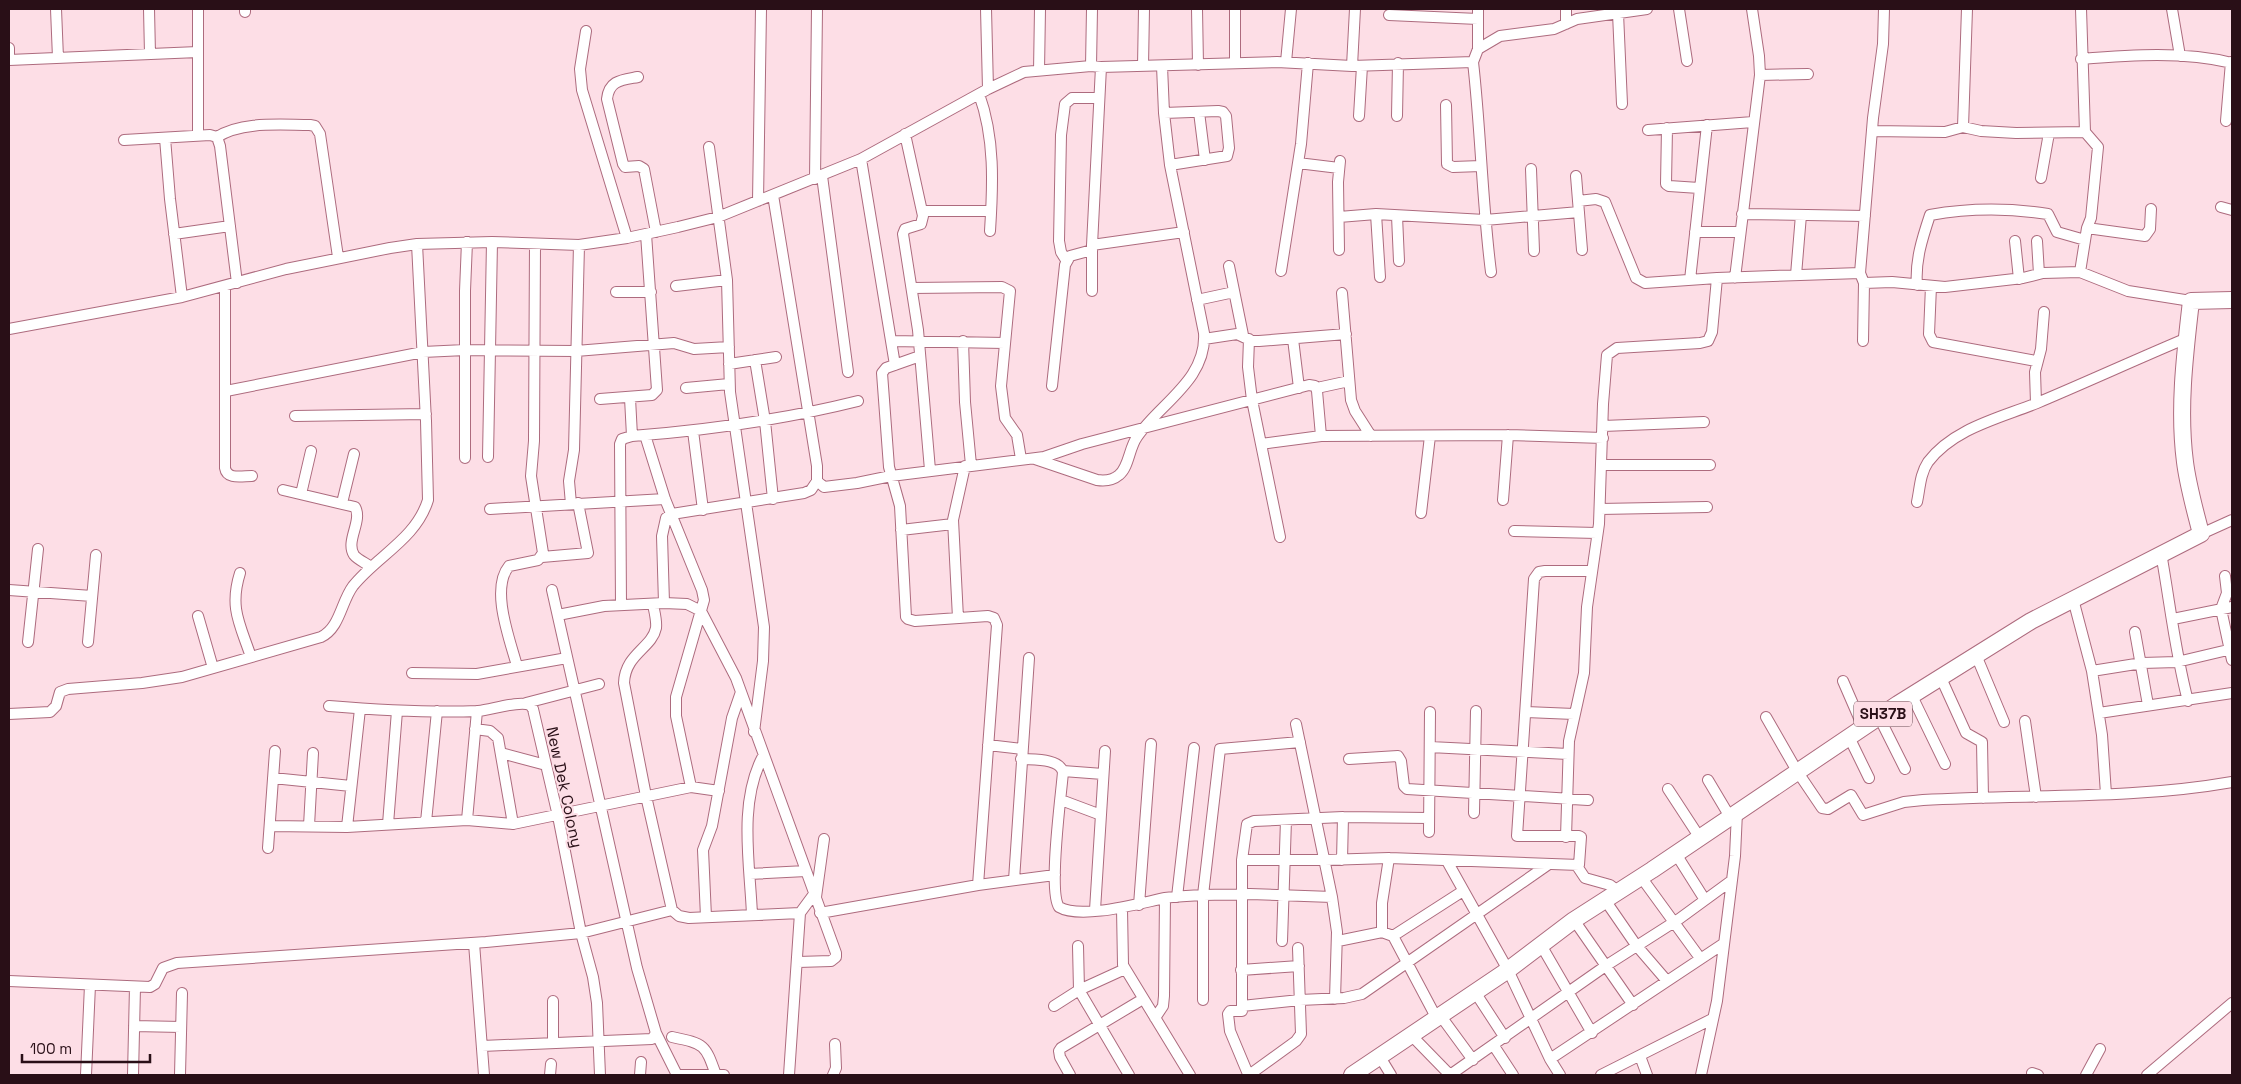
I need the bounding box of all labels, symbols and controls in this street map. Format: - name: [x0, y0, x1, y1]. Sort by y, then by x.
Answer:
- road number: SH37B: [1854, 702, 1912, 726]
- street label: New Dek Colony: [541, 725, 588, 849]
- scale bar: [22, 1032, 150, 1064]
- text: 100 m: [30, 1039, 72, 1058]

